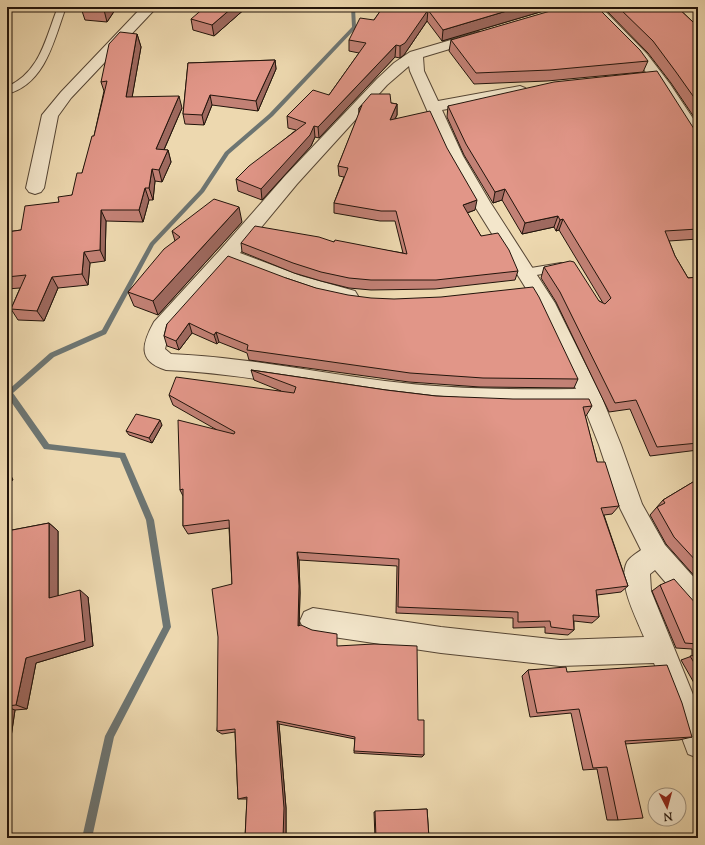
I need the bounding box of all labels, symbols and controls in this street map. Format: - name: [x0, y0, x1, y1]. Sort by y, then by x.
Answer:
- north arrow: [647, 787, 687, 827]
- text: N: [663, 807, 674, 824]

